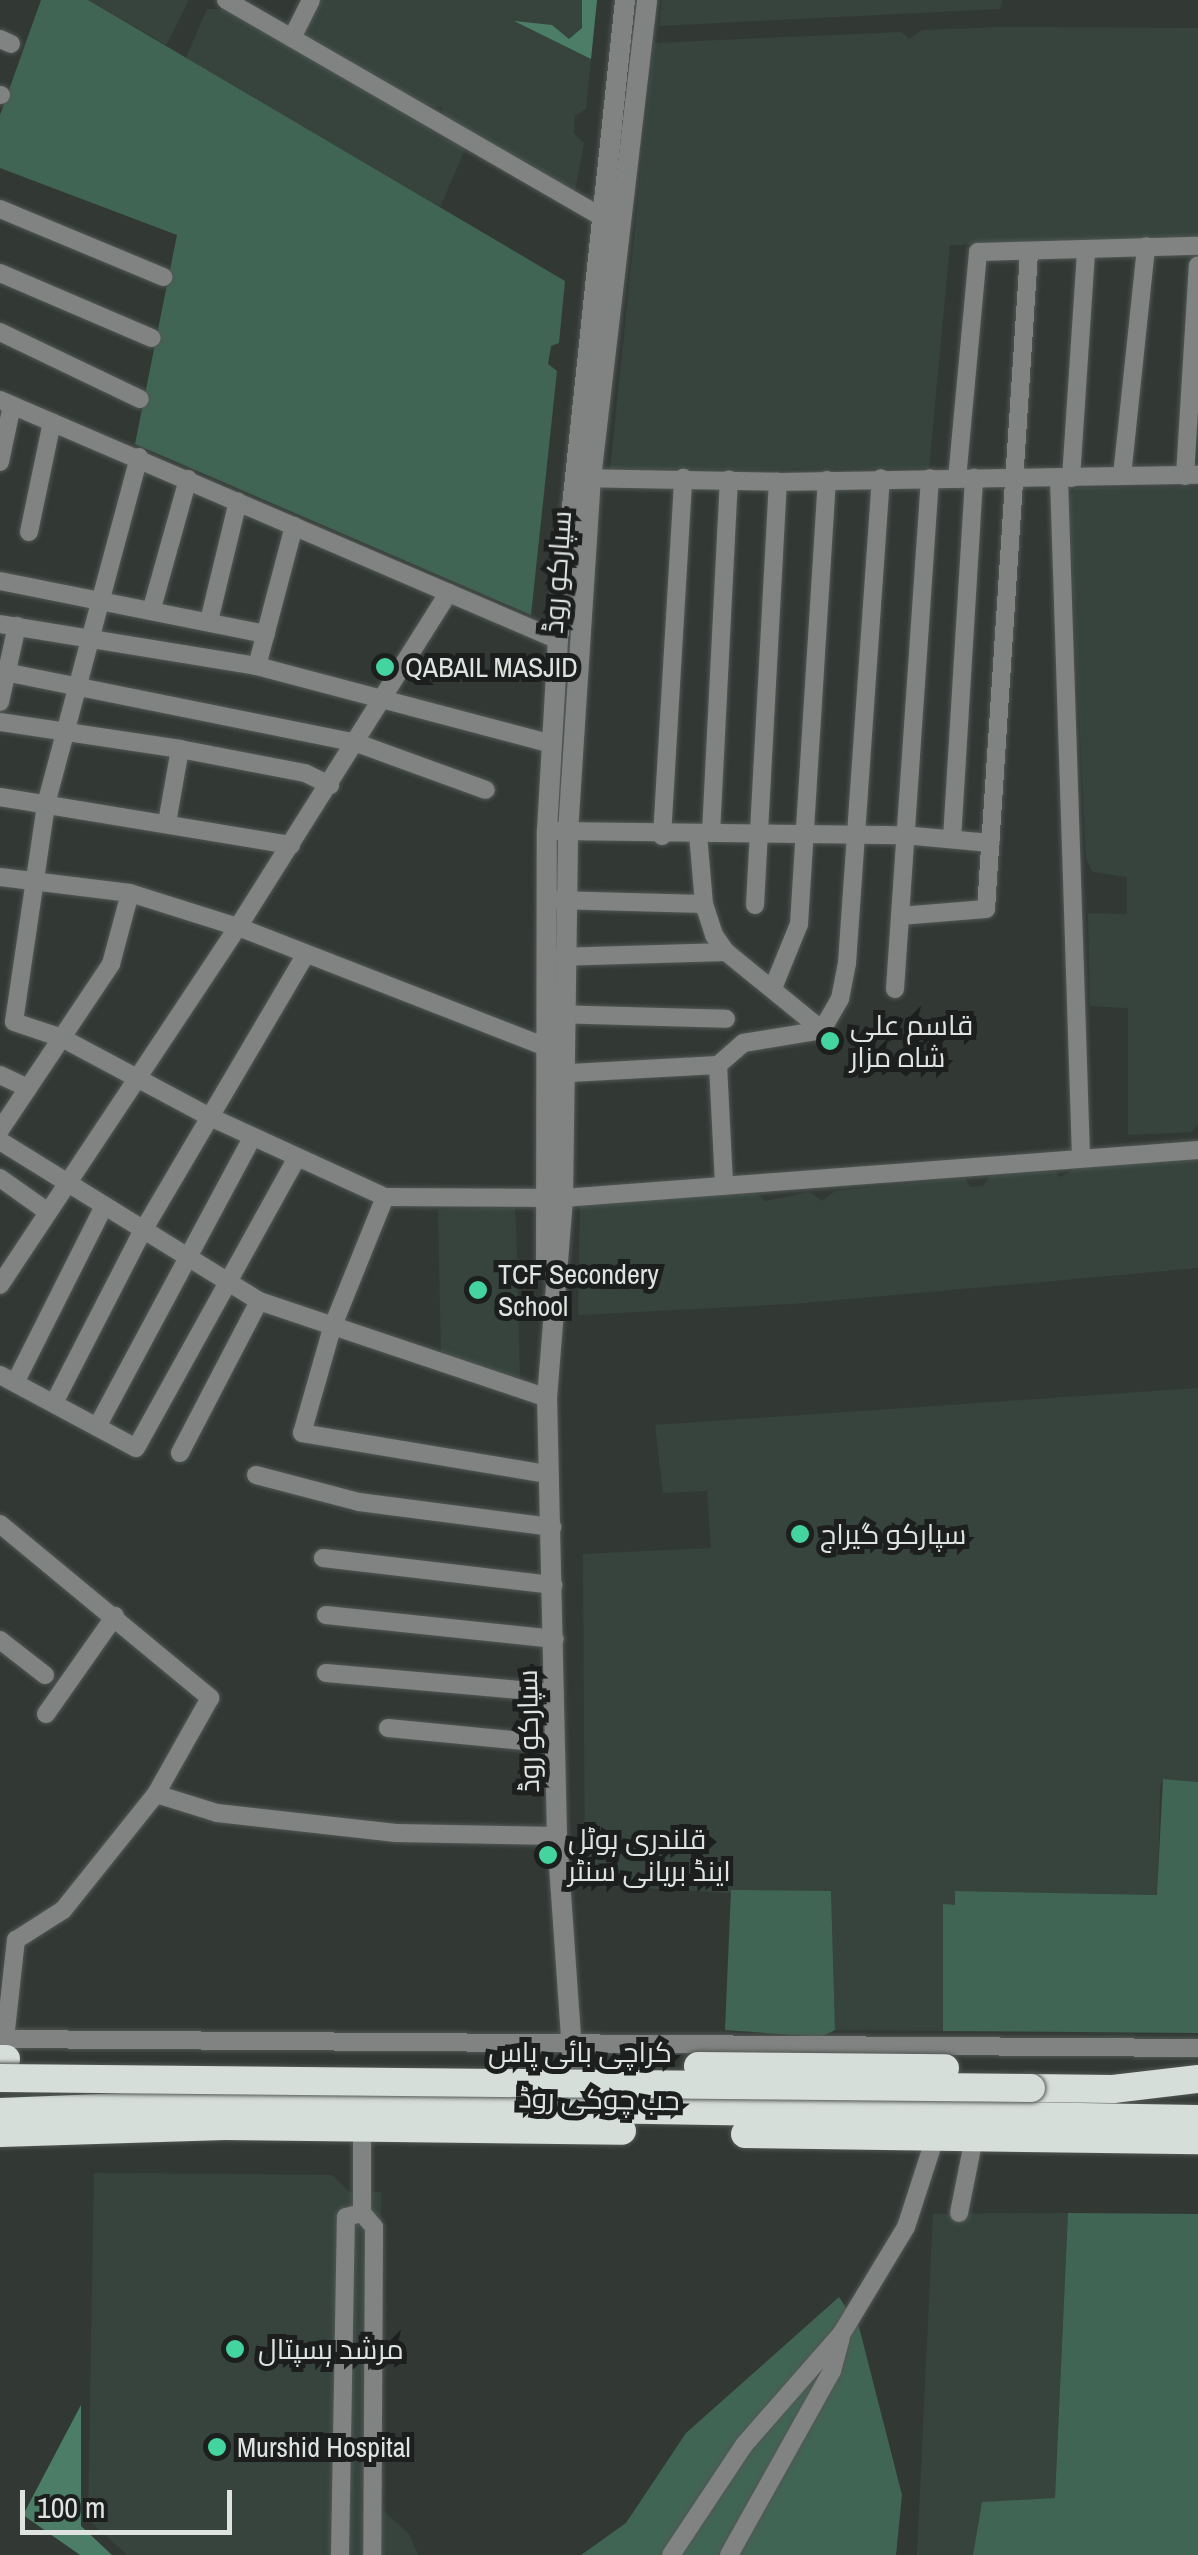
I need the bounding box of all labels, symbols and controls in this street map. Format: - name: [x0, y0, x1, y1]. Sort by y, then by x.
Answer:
- street label: سپارکو روڈ: [536, 509, 578, 635]
- place label: QABAIL MASJID: [405, 650, 579, 684]
- marker: QABAIL MASJID: [374, 656, 396, 678]
- place label: قاسم علی شاہ مزار: [850, 1008, 973, 1074]
- marker: قاسم علی شاہ مزار: [819, 1030, 841, 1052]
- place label: TCF Secondery School: [498, 1257, 659, 1323]
- marker: TCF Secondery School: [467, 1279, 489, 1301]
- place label: سپارکو گیراج: [820, 1517, 966, 1551]
- marker: سپارکو گیراج: [789, 1523, 811, 1545]
- street label: سپارکو روڈ: [510, 1669, 546, 1793]
- place label: قلندری ہوٹل اینڈ بریانی سنٹر: [568, 1822, 731, 1888]
- marker: قلندری ہوٹل اینڈ بریانی سنٹر: [537, 1844, 559, 1866]
- street label: کراچی بائی پاس: [488, 2035, 672, 2069]
- street label: حب چوکی روڈ: [518, 2081, 680, 2117]
- place label: مرشد ہسپتال: [258, 2332, 404, 2366]
- marker: مرشد ہسپتال: [222, 2336, 248, 2362]
- place label: Murshid Hospital: [237, 2430, 411, 2464]
- marker: Murshid Hospital: [206, 2436, 228, 2458]
- scale bar: [25, 2470, 238, 2532]
- text: 100 m: [37, 2487, 105, 2527]

